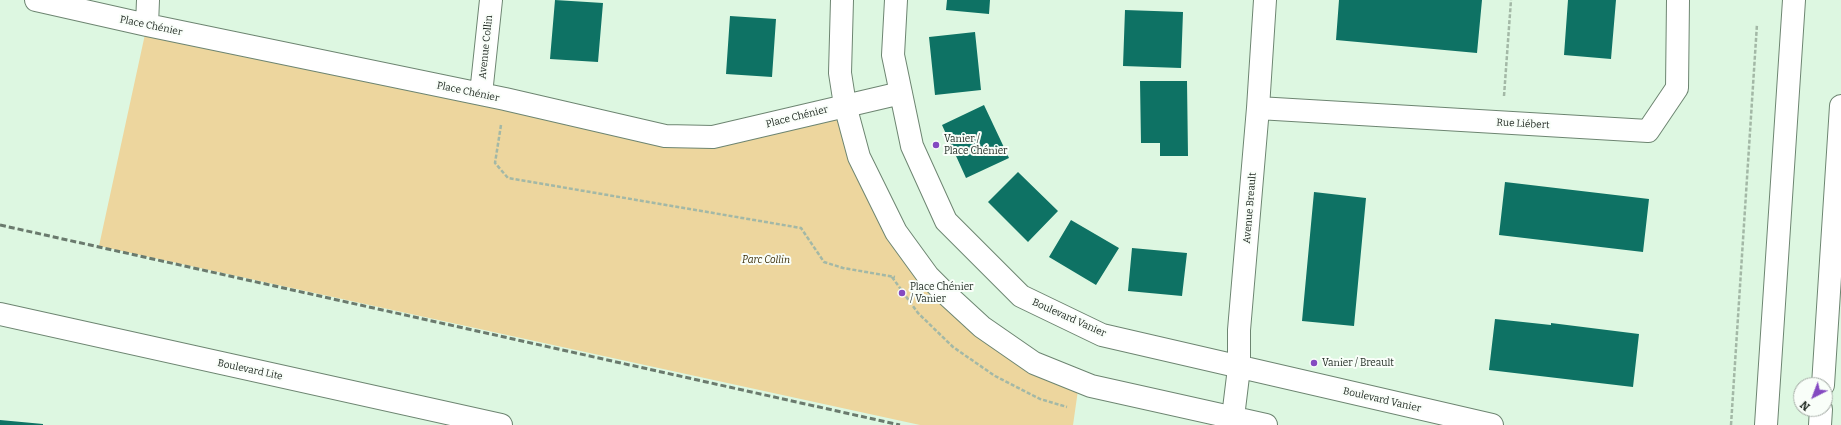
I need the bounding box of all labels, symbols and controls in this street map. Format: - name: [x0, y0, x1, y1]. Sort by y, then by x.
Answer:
- street label: Place Chénier: [119, 14, 183, 38]
- street label: Avenue Collin: [477, 14, 495, 80]
- street label: Place Chénier: [436, 80, 500, 104]
- street label: Place Chénier: [765, 103, 829, 131]
- street label: Rue Liébert: [1496, 117, 1550, 131]
- place label: Vanier / Place Chénier: [944, 133, 1008, 156]
- marker: Vanier / Place Chénier: [931, 140, 941, 150]
- street label: Avenue Breault: [1241, 172, 1259, 244]
- park label: Parc Collin: [742, 254, 790, 266]
- place label: Place Chénier / Vanier: [910, 281, 974, 304]
- marker: Place Chénier / Vanier: [897, 288, 907, 298]
- street label: Boulevard Vanier: [1030, 296, 1108, 340]
- street label: Boulevard Lite: [216, 357, 284, 383]
- place label: Vanier / Breault: [1322, 357, 1394, 369]
- marker: Vanier / Breault: [1309, 358, 1319, 368]
- north arrow: [1793, 377, 1833, 417]
- street label: Boulevard Vanier: [1342, 385, 1422, 415]
- text: N: [1798, 398, 1813, 413]

